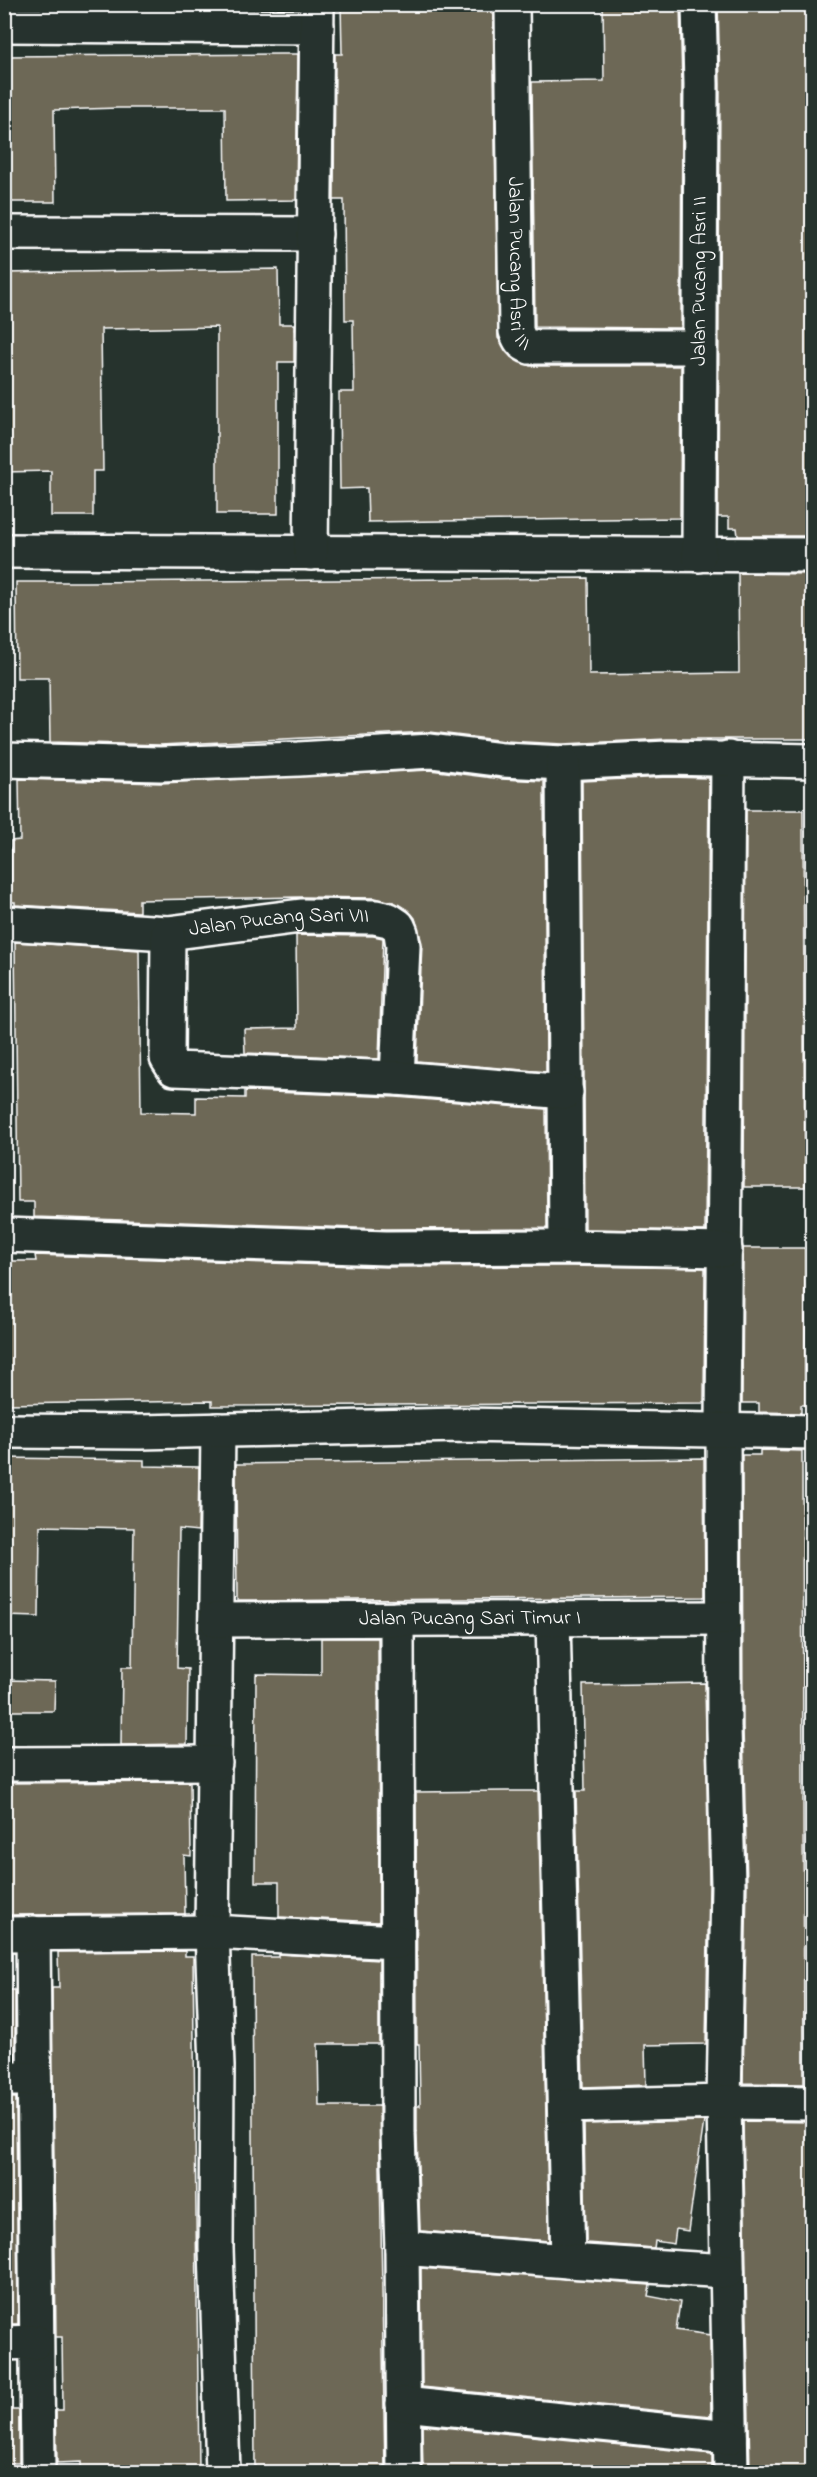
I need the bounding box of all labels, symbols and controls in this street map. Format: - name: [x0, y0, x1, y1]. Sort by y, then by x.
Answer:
- street label: Jalan Pucang Asri III: [498, 176, 535, 360]
- street label: Jalan Pucang Asri II: [685, 196, 717, 366]
- street label: Jalan Pucang Sari VII: [187, 901, 369, 945]
- street label: Jalan Pucang Sari Timur I: [359, 1604, 581, 1636]

